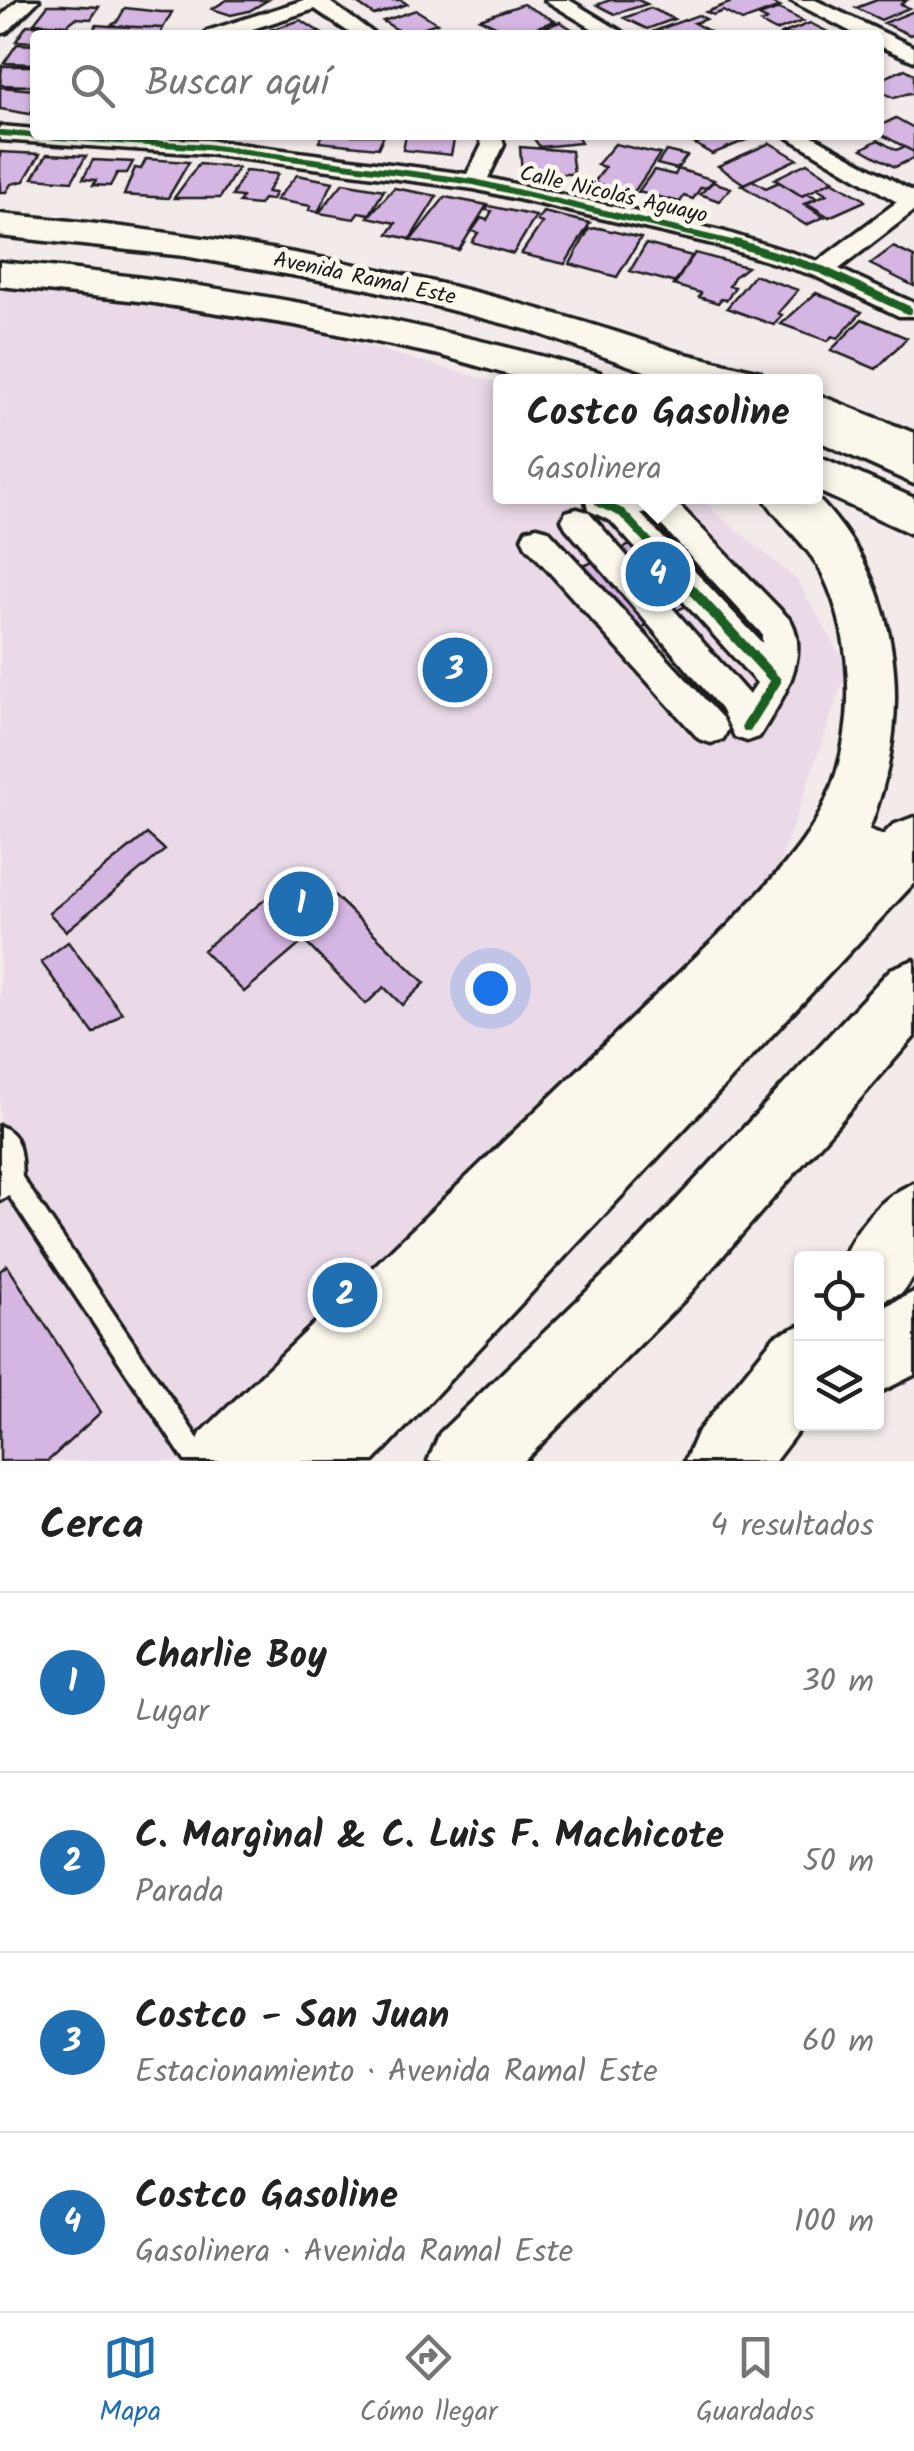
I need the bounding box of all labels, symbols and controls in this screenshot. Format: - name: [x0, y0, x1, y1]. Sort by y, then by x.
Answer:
- search box: [30, 30, 884, 140]
- text: Buscar aquí: [145, 55, 329, 115]
- icon: search: [65, 58, 120, 113]
- street label: Calle Nicolás Aguayo: [516, 157, 711, 234]
- street label: Avenida Ramal Este: [270, 243, 459, 316]
- popup: [493, 374, 823, 504]
- text: Costco Gasoline: [527, 384, 789, 444]
- text: Gasolinera: [527, 444, 662, 495]
- pin: 4: [626, 536, 690, 612]
- pin: 3: [422, 632, 488, 708]
- pin: 1: [268, 866, 334, 942]
- your location: [465, 963, 516, 1014]
- map controls: [794, 1251, 884, 1431]
- button: locate: [794, 1251, 884, 1341]
- pin: 2: [312, 1258, 378, 1332]
- button: layers: [794, 1341, 884, 1431]
- text: Cerca: [40, 1493, 144, 1560]
- text: 4 resultados: [710, 1501, 874, 1552]
- text: Charlie Boy: [135, 1627, 327, 1687]
- text: 1: [68, 1657, 77, 1708]
- text: 30 m: [801, 1657, 874, 1708]
- text: Lugar: [135, 1687, 209, 1738]
- text: C. Marginal & C. Luis F. Machicote: [135, 1807, 724, 1867]
- text: 2: [63, 1837, 82, 1888]
- text: 50 m: [803, 1837, 874, 1888]
- text: Parada: [135, 1867, 224, 1918]
- text: Costco - San Juan: [135, 1987, 449, 2047]
- text: 3: [64, 2017, 81, 2068]
- text: 60 m: [802, 2017, 874, 2068]
- text: Estacionamiento · Avenida Ramal Este: [135, 2047, 658, 2098]
- text: Costco Gasoline: [135, 2167, 398, 2227]
- text: 4: [64, 2197, 81, 2248]
- text: 100 m: [794, 2197, 874, 2248]
- text: Gasolinera · Avenida Ramal Este: [135, 2227, 573, 2278]
- tab: Mapa: [99, 2330, 161, 2435]
- tab: Cómo llegar: [360, 2330, 497, 2435]
- tab: Guardados: [696, 2330, 815, 2435]

